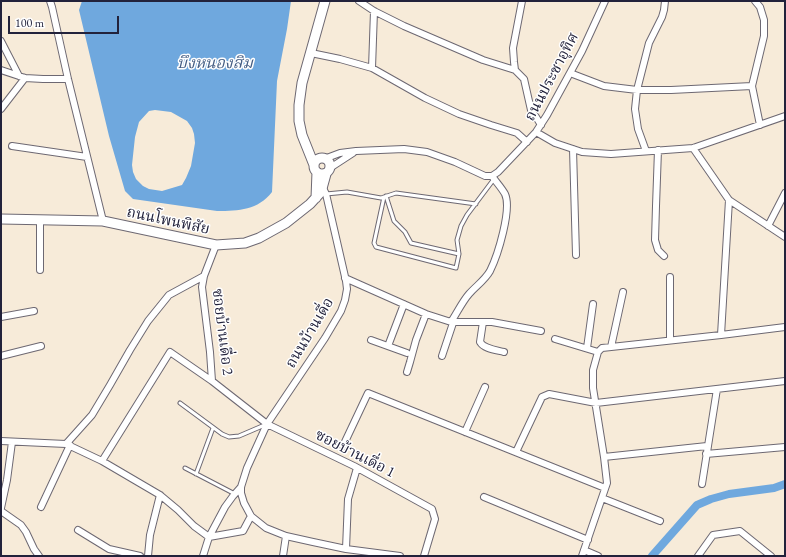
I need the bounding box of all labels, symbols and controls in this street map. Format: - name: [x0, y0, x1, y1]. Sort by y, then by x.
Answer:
- scale bar: [10, 8, 121, 34]
- text: 100 m: [15, 15, 44, 31]
- street label: ถนนประชาอุทิศ: [521, 30, 583, 124]
- water label: บึงหนองสิม: [177, 54, 253, 74]
- street label: ถนนโพนพิสัย: [125, 203, 211, 239]
- street label: ซอยบ้านเดื่อ 2: [208, 288, 236, 376]
- street label: ถนนบ้านเดื่อ: [282, 294, 338, 372]
- street label: ซอยบ้านเดื่อ 1: [312, 426, 398, 482]

